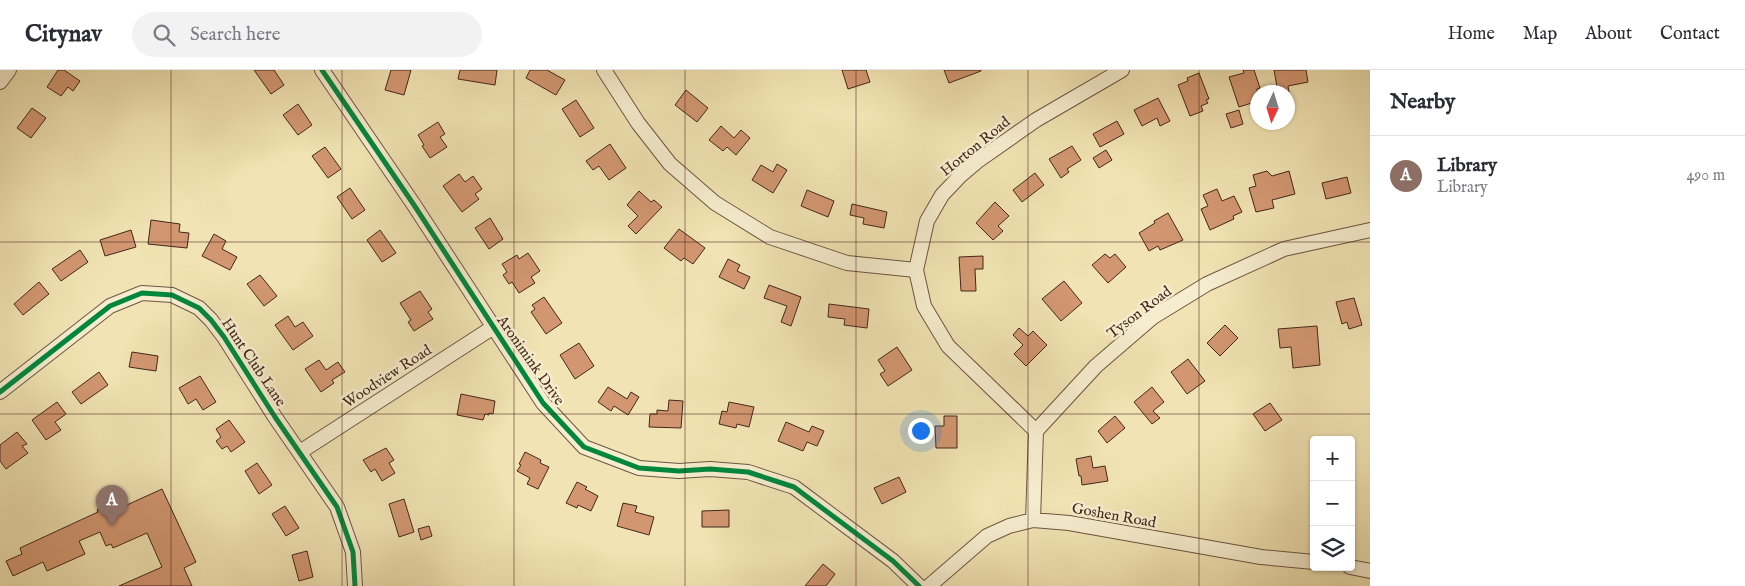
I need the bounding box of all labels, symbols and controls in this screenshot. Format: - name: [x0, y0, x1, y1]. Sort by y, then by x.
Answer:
- search box: [132, 12, 482, 57]
- text: Citynav: [25, 19, 102, 50]
- icon: search: [150, 21, 178, 49]
- text: Search here: [190, 23, 281, 47]
- text: Home: [1448, 23, 1495, 46]
- text: Map: [1523, 23, 1557, 46]
- text: About: [1585, 23, 1632, 46]
- text: Contact: [1660, 23, 1720, 46]
- north arrow: [1250, 85, 1295, 130]
- text: Nearby: [1390, 89, 1455, 116]
- street label: Horton Road: [937, 112, 1015, 180]
- text: Library: [1437, 154, 1497, 178]
- text: A: [1401, 166, 1411, 186]
- text: 490 m: [1686, 166, 1725, 186]
- text: Library: [1437, 178, 1488, 198]
- street label: Tyson Road: [1103, 281, 1176, 343]
- street label: Aronimink Drive: [492, 311, 569, 409]
- street label: Hunt Club Lane: [217, 314, 290, 410]
- street label: Woodview Road: [339, 340, 436, 412]
- your location: [908, 418, 934, 444]
- map controls: [1310, 436, 1355, 571]
- button: +: [1310, 436, 1355, 481]
- button: −: [1310, 481, 1355, 526]
- pin: A: [96, 485, 128, 526]
- street label: Goshen Road: [1070, 499, 1159, 532]
- button: layers: [1310, 526, 1355, 571]

